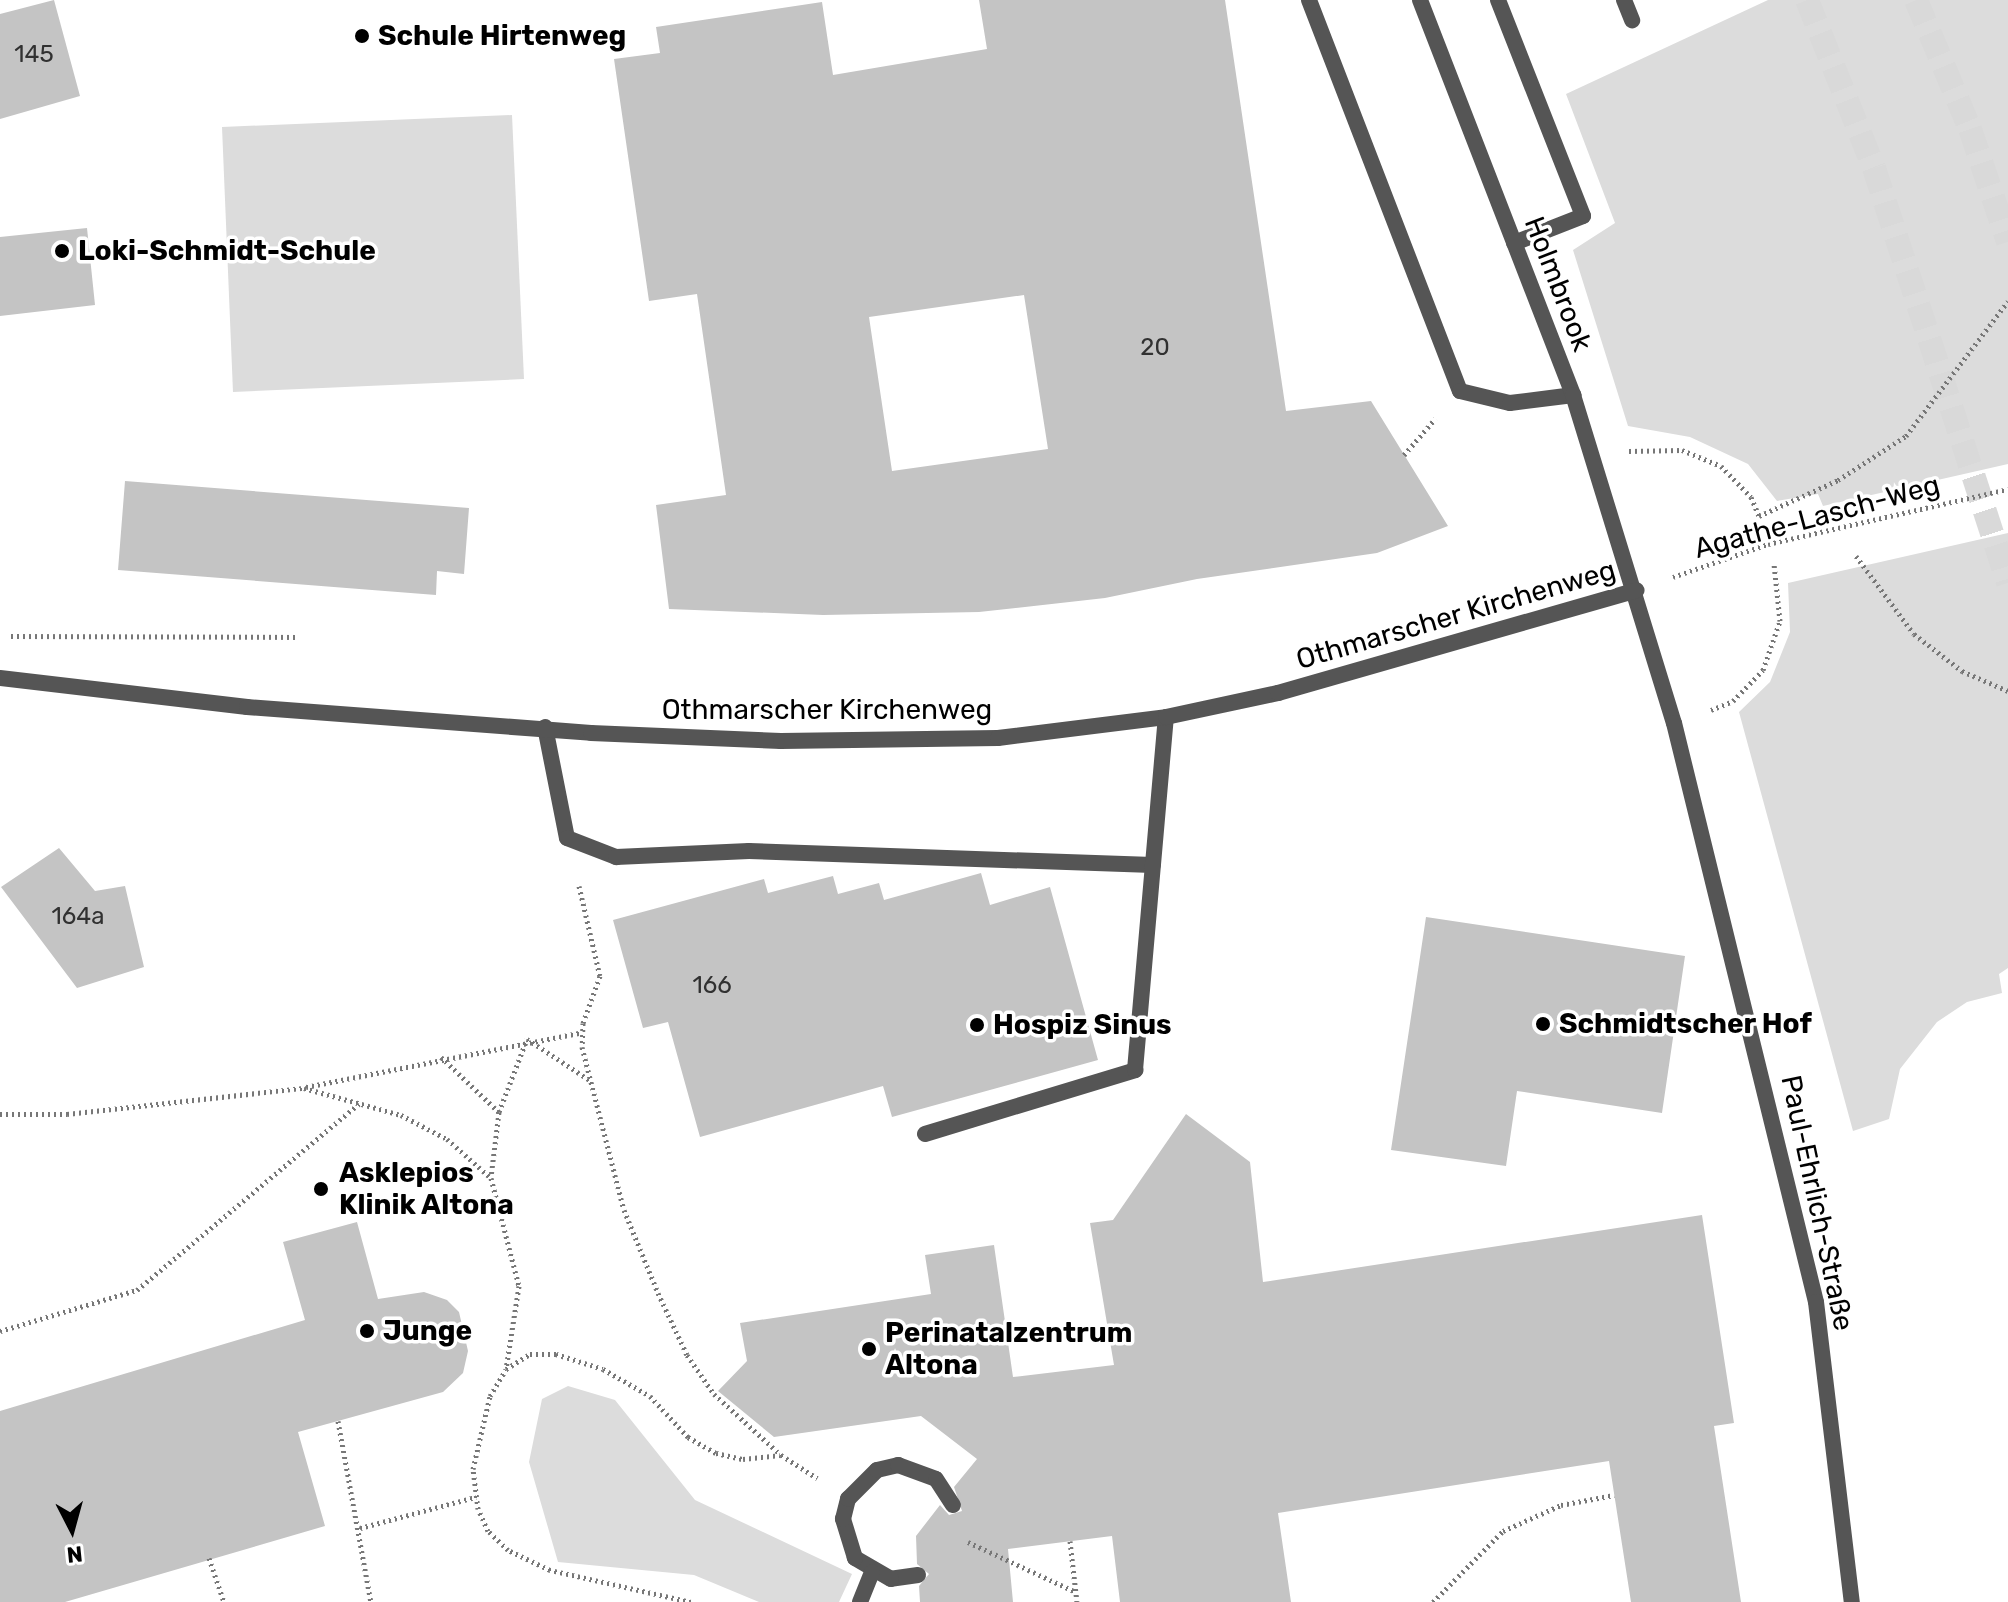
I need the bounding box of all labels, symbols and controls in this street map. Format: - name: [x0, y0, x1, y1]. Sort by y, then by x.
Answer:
- place label: Schule Hirtenweg: [378, 19, 626, 53]
- marker: Schule Hirtenweg: [353, 27, 371, 45]
- house number: 145: [14, 41, 54, 69]
- street label: Holmbrook: [1517, 212, 1599, 356]
- place label: Loki-Schmidt-Schule: [78, 234, 376, 268]
- marker: Loki-Schmidt-Schule: [53, 242, 71, 260]
- house number: 20: [1140, 334, 1170, 362]
- street label: Agathe-Lasch-Weg: [1691, 468, 1943, 566]
- street label: Othmarscher Kirchenweg: [1292, 553, 1620, 677]
- street label: Othmarscher Kirchenweg: [661, 693, 993, 727]
- house number: 164a: [52, 903, 104, 931]
- house number: 166: [692, 972, 732, 1000]
- place label: Schmidtscher Hof: [1559, 1007, 1812, 1041]
- place label: Hospiz Sinus: [993, 1008, 1172, 1042]
- marker: Schmidtscher Hof: [1534, 1015, 1552, 1033]
- marker: Hospiz Sinus: [968, 1016, 986, 1034]
- street label: Paul-Ehrlich-Straße: [1773, 1072, 1861, 1334]
- place label: Asklepios Klinik Altona: [339, 1156, 515, 1222]
- marker: Asklepios Klinik Altona: [310, 1178, 332, 1200]
- place label: Junge: [383, 1314, 472, 1348]
- place label: Perinatalzentrum Altona: [885, 1316, 1132, 1382]
- marker: Junge: [358, 1322, 376, 1340]
- marker: Perinatalzentrum Altona: [860, 1340, 878, 1358]
- north arrow: [32, 1490, 112, 1570]
- text: N: [65, 1540, 84, 1569]

